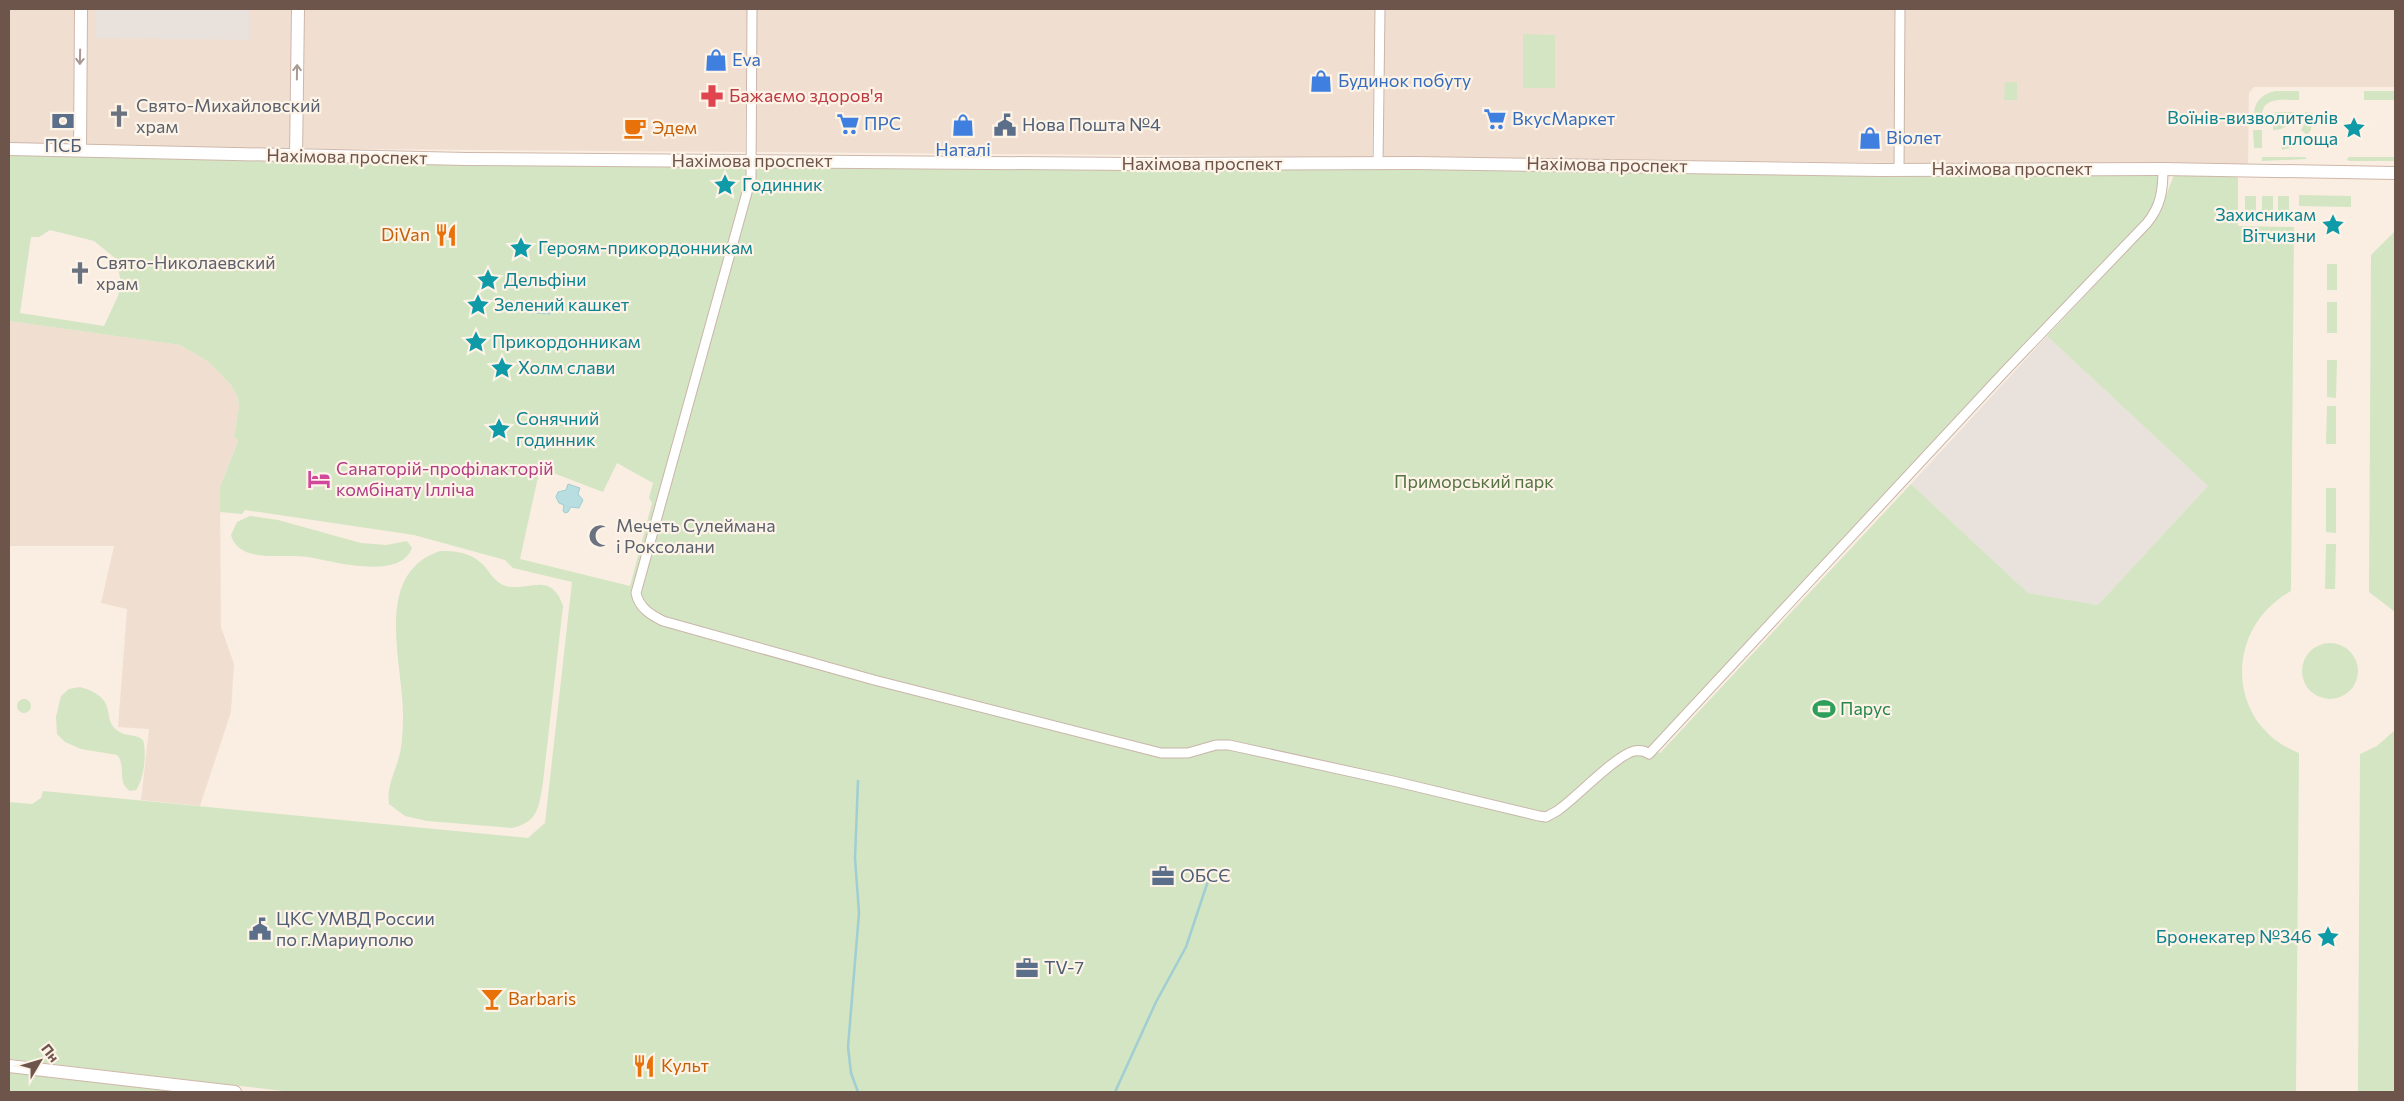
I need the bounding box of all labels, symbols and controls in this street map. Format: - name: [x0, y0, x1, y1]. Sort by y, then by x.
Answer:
- shop icon: Eva: [703, 47, 729, 73]
- place label: Eva: [732, 48, 761, 70]
- one-way arrow: [75, 49, 85, 65]
- one-way arrow: [292, 64, 302, 80]
- shop icon: Будинок побуту: [1308, 68, 1334, 94]
- place label: Будинок побуту: [1338, 69, 1471, 91]
- pharmacy icon: Бажаємо здоров'я: [699, 83, 725, 109]
- place label: Бажаємо здоров'я: [729, 84, 883, 106]
- place label: Свято-Михайловский храм: [136, 94, 321, 137]
- church icon: Свято-Михайловский храм: [106, 103, 132, 129]
- supermarket icon: ВкусМаркет: [1482, 106, 1508, 132]
- place label: Воїнів-визволителів площа: [2167, 106, 2338, 149]
- place label: ВкусМаркет: [1512, 107, 1616, 129]
- bank icon: ПСБ: [50, 108, 76, 134]
- supermarket icon: ПРС: [835, 111, 861, 137]
- place label: ПРС: [864, 112, 901, 134]
- shop icon: Наталі: [950, 112, 976, 138]
- public building icon: Нова Пошта №4: [992, 112, 1018, 138]
- place label: Нова Пошта №4: [1022, 113, 1161, 135]
- cafe icon: Эдем: [622, 115, 648, 141]
- place icon: Воїнів-визволителів площа: [2341, 115, 2367, 141]
- place label: Эдем: [652, 116, 697, 138]
- shop icon: Віолет: [1857, 125, 1883, 151]
- place label: Віолет: [1886, 126, 1942, 148]
- place label: ПСБ: [44, 134, 82, 156]
- place label: Наталі: [935, 138, 991, 160]
- street label: Нахімова проспект: [266, 144, 428, 168]
- street label: Нахімова проспект: [671, 149, 833, 171]
- street label: Нахімова проспект: [1121, 152, 1283, 174]
- street label: Нахімова проспект: [1526, 152, 1688, 176]
- street label: Нахімова проспект: [1931, 157, 2093, 179]
- place icon: Годинник: [712, 172, 738, 198]
- place label: Годинник: [742, 173, 823, 195]
- place label: Захисникам Вітчизни: [2215, 203, 2316, 246]
- place icon: Захисникам Вітчизни: [2320, 212, 2346, 238]
- restaurant icon: DiVan: [433, 222, 459, 248]
- place label: DiVan: [381, 223, 430, 245]
- place icon: Героям-прикордонникам: [508, 235, 534, 261]
- place label: Героям-прикордонникам: [538, 236, 753, 258]
- place label: Свято-Николаевский храм: [96, 251, 276, 294]
- church icon: Свято-Николаевский храм: [67, 260, 93, 286]
- place icon: Дельфіни: [475, 267, 501, 293]
- place label: Дельфіни: [504, 268, 587, 290]
- place icon: Зелений кашкет: [465, 292, 491, 318]
- place label: Зелений кашкет: [494, 293, 630, 315]
- place icon: Прикордонникам: [463, 329, 489, 355]
- place label: Прикордонникам: [492, 330, 641, 352]
- place icon: Холм слави: [489, 355, 515, 381]
- place label: Холм слави: [518, 356, 615, 378]
- place label: Сонячний годинник: [516, 407, 599, 450]
- place icon: Сонячний годинник: [486, 416, 512, 442]
- place label: Санаторій-профілакторій комбінату Ілліча: [336, 457, 554, 500]
- hotel icon: Санаторій-профілакторій комбінату Ілліча: [306, 466, 332, 492]
- park label: Приморський парк: [1394, 470, 1554, 492]
- place label: Мечеть Сулеймана і Роксолани: [616, 514, 776, 557]
- mosque icon: Мечеть Сулеймана і Роксолани: [587, 523, 613, 549]
- sports icon: Парус: [1811, 696, 1837, 722]
- place label: Парус: [1840, 697, 1891, 719]
- office icon: ОБСЄ: [1150, 863, 1176, 889]
- place label: ОБСЄ: [1180, 864, 1231, 886]
- place label: ЦКС УМВД России по г.Мариуполю: [276, 907, 435, 950]
- public building icon: ЦКС УМВД России по г.Мариуполю: [247, 916, 273, 942]
- place icon: Бронекатер №346: [2315, 924, 2341, 950]
- place label: Бронекатер №346: [2156, 925, 2312, 947]
- office icon: TV-7: [1014, 955, 1040, 981]
- place label: TV-7: [1044, 956, 1084, 978]
- bar icon: Barbaris: [479, 986, 505, 1012]
- place label: Barbaris: [508, 987, 576, 1009]
- north arrow: [15, 1036, 65, 1086]
- text: Пн: [38, 1040, 63, 1065]
- restaurant icon: Культ: [631, 1053, 657, 1079]
- place label: Культ: [661, 1054, 710, 1076]

